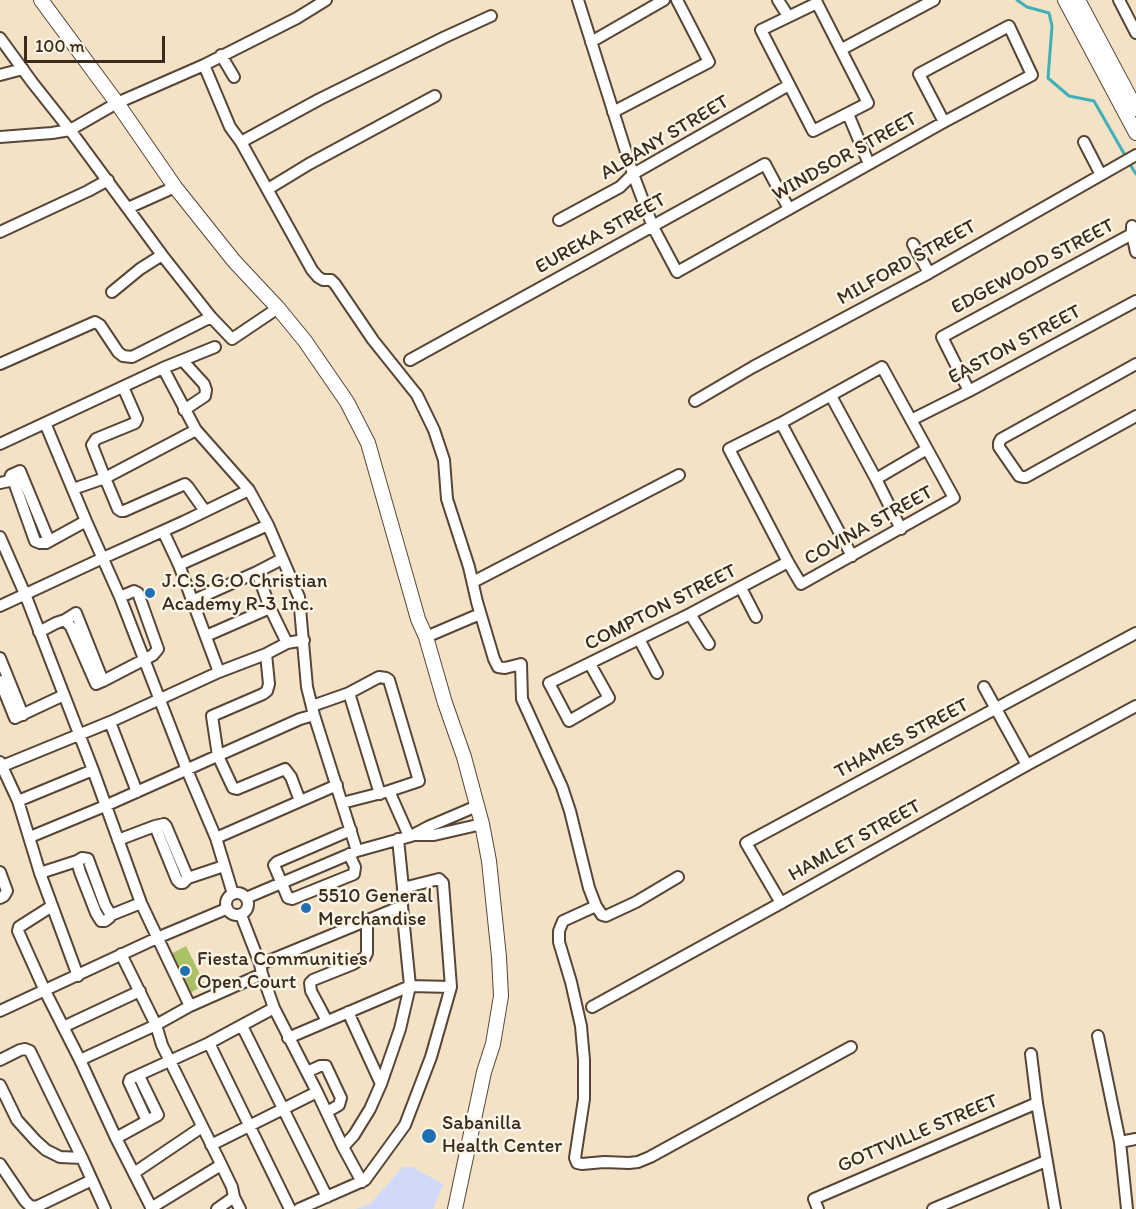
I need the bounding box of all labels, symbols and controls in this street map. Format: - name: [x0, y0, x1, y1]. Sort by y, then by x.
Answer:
- scale bar: [27, 24, 168, 62]
- text: 100 m: [35, 35, 85, 57]
- street label: ALBANY STREET: [596, 90, 734, 186]
- street label: WINDSOR STREET: [768, 107, 922, 207]
- street label: EUREKA STREET: [532, 188, 670, 280]
- street label: EDGEWOOD STREET: [947, 214, 1119, 320]
- street label: MILFORD STREET: [833, 215, 981, 311]
- street label: EASTON STREET: [944, 300, 1086, 390]
- street label: COVINA STREET: [800, 481, 938, 571]
- street label: COMPTON STREET: [581, 559, 741, 657]
- place label: J.C.S.G.O Christian Academy R-3 Inc.: [162, 570, 327, 617]
- marker: J.C.S.G.O Christian Academy R-3 Inc.: [143, 586, 157, 600]
- street label: THAMES STREET: [831, 694, 973, 784]
- street label: HAMLET STREET: [784, 795, 926, 887]
- place label: 5510 General Merchandise: [318, 885, 433, 932]
- marker: 5510 General Merchandise: [299, 901, 313, 915]
- place label: Fiesta Communities Open Court: [197, 948, 368, 995]
- marker: Fiesta Communities Open Court: [178, 964, 192, 978]
- street label: GOTTVILLE STREET: [834, 1089, 1002, 1179]
- place label: Sabanilla Health Center: [442, 1112, 562, 1159]
- marker: Sabanilla Health Center: [420, 1127, 438, 1145]

